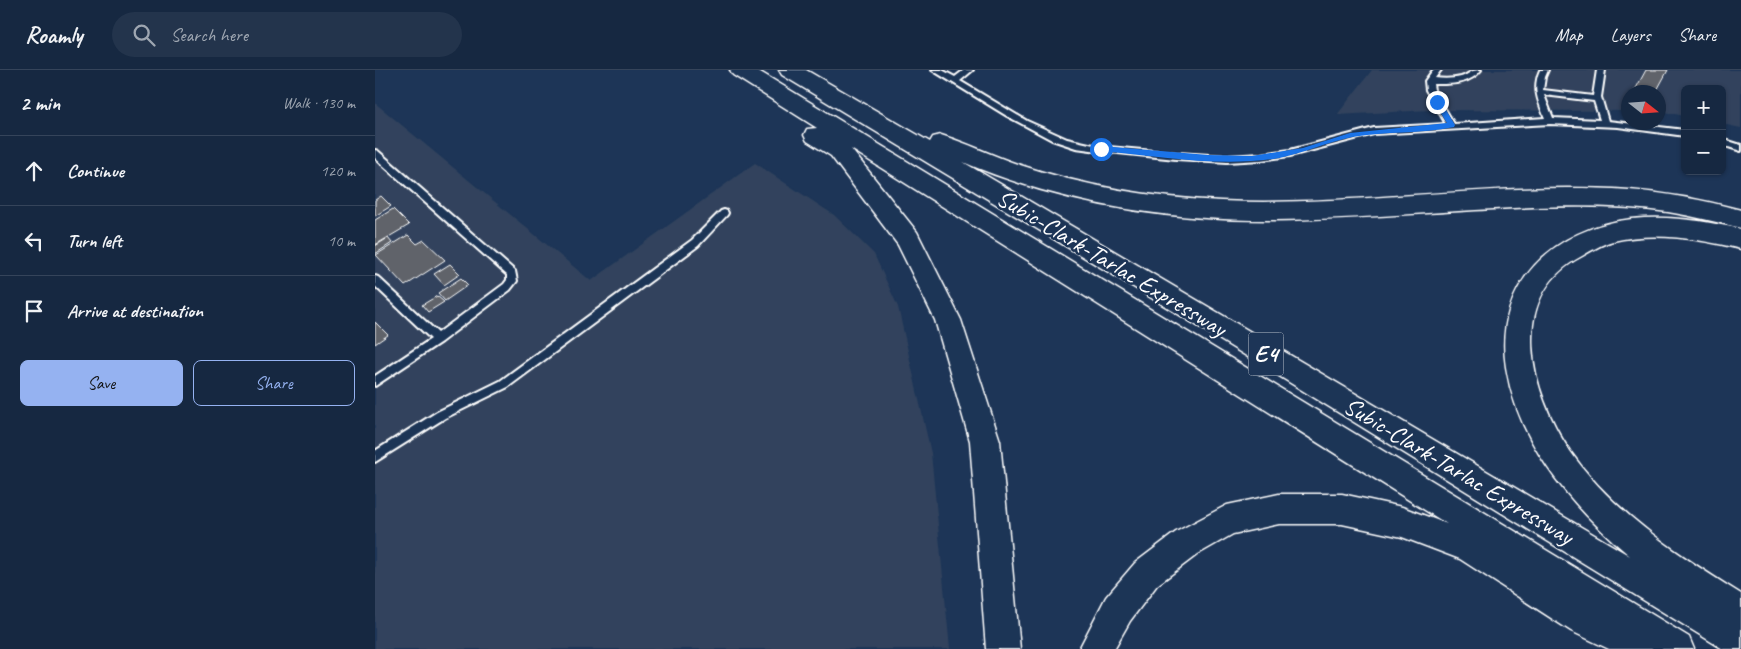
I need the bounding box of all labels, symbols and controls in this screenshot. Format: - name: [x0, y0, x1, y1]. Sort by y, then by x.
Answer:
- search box: [112, 12, 462, 57]
- text: Roamly: [25, 20, 82, 50]
- icon: search: [130, 21, 158, 49]
- text: Search here: [170, 23, 248, 47]
- text: Map: [1555, 24, 1583, 46]
- text: Layers: [1611, 24, 1650, 46]
- text: Share: [1678, 24, 1716, 46]
- north arrow: [1621, 85, 1666, 130]
- map controls: [1681, 85, 1726, 175]
- button: +: [1681, 85, 1726, 130]
- text: 2 min: [20, 90, 60, 116]
- route end: [1426, 91, 1449, 114]
- text: Walk · 130 m: [283, 93, 355, 113]
- button: −: [1681, 130, 1726, 175]
- route start: [1090, 138, 1113, 161]
- icon: ahead: [20, 157, 48, 185]
- text: Continue: [67, 159, 124, 183]
- text: 120 m: [321, 161, 355, 181]
- street label: Subic-Clark-Tarlac Expressway: [991, 182, 1234, 345]
- icon: left: [20, 227, 48, 255]
- text: Turn left: [67, 229, 122, 253]
- text: 10 m: [328, 231, 355, 251]
- icon: arrive: [20, 297, 48, 325]
- text: Arrive at destination: [67, 299, 203, 323]
- road number: E4: [1249, 332, 1283, 376]
- button: Save: [20, 360, 183, 406]
- button: Share: [193, 360, 355, 406]
- street label: Subic-Clark-Tarlac Expressway: [1338, 390, 1581, 553]

